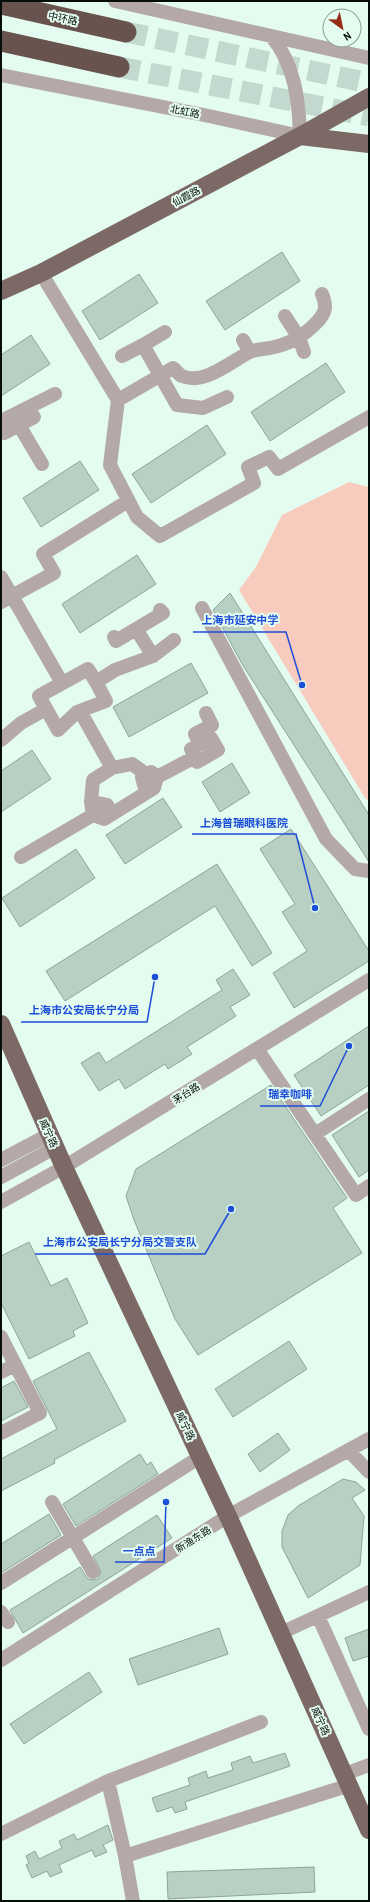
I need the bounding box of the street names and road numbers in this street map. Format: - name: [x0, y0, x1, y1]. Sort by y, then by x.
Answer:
- street label: 中环路: [47, 9, 79, 28]
- street label: 北虹路: [169, 102, 201, 121]
- street label: 仙霞路: [170, 184, 203, 209]
- street label: 茅台路: [170, 1080, 202, 1107]
- street label: 威宁路: [37, 1117, 61, 1150]
- street label: 威宁路: [173, 1410, 198, 1443]
- street label: 新渔东路: [173, 1523, 214, 1556]
- street label: 威宁路: [309, 1705, 333, 1738]

